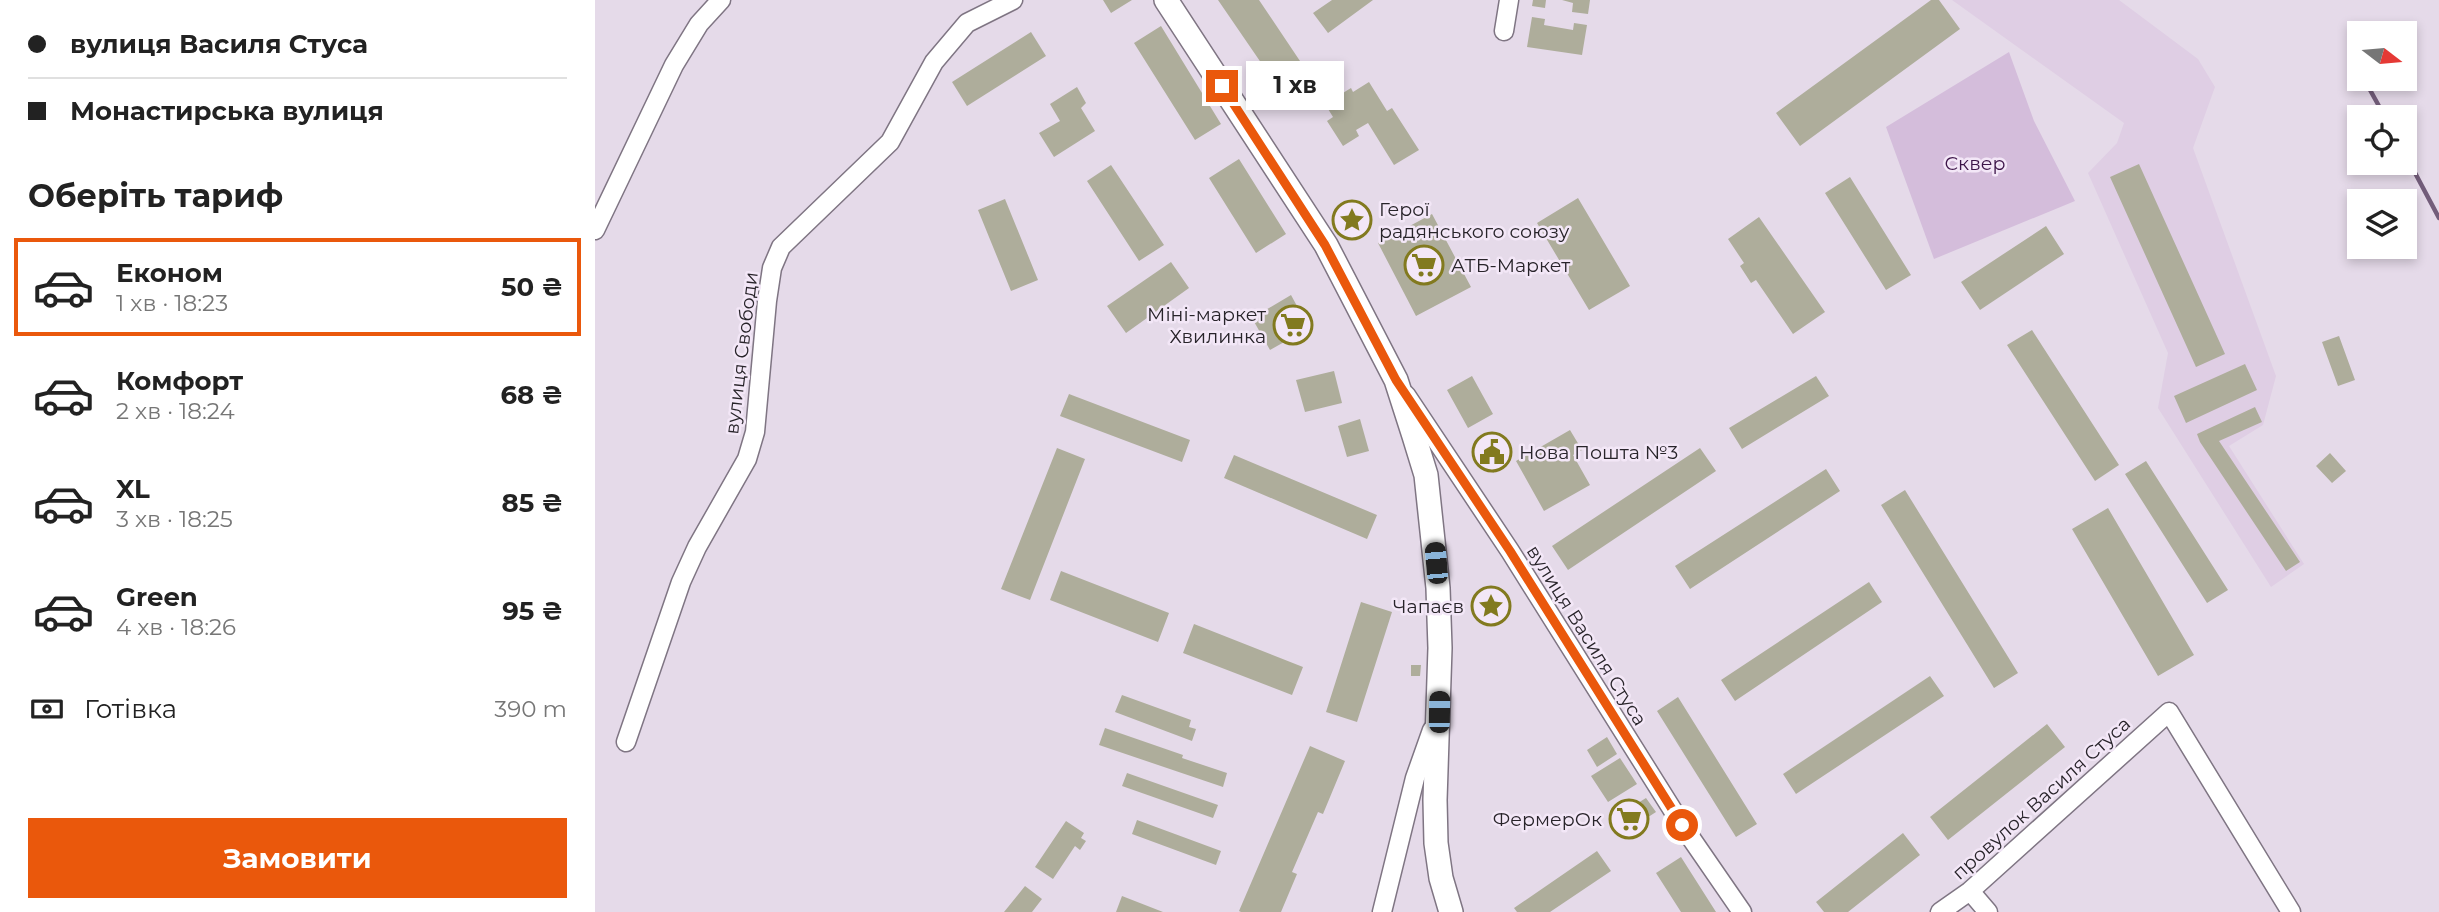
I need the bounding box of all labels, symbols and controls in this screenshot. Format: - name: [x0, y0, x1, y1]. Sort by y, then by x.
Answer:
- north arrow: [2347, 21, 2417, 91]
- map controls: [2347, 21, 2417, 259]
- text: вулиця Василя Стуса: [70, 28, 368, 60]
- callout: 1 хв: [1247, 62, 1345, 110]
- route end: [1206, 70, 1238, 102]
- text: 1 хв: [1273, 71, 1317, 99]
- text: Монастирська вулиця: [70, 95, 384, 127]
- button: locate: [2347, 105, 2417, 175]
- park label: Сквер: [1945, 152, 2005, 175]
- text: Оберіть тариф: [28, 176, 283, 215]
- button: layers: [2347, 189, 2417, 259]
- place label: Герої радянського союзу: [1379, 198, 1570, 243]
- place icon: Герої радянського союзу: [1331, 199, 1373, 241]
- supermarket icon: АТБ-Маркет: [1403, 244, 1445, 286]
- place label: АТБ-Маркет: [1451, 254, 1570, 277]
- icon: car: [32, 256, 95, 319]
- text: Економ: [116, 257, 223, 289]
- text: 50 ₴: [501, 271, 563, 303]
- street label: вулиця Свободи: [720, 271, 763, 436]
- text: 1 хв · 18:23: [116, 289, 228, 317]
- place label: Міні-маркет Хвилинка: [1147, 303, 1266, 348]
- supermarket icon: Міні-маркет Хвилинка: [1272, 304, 1314, 346]
- icon: car: [32, 364, 95, 427]
- text: Комфорт: [116, 365, 243, 397]
- text: 68 ₴: [500, 379, 563, 411]
- text: 2 хв · 18:24: [116, 397, 235, 425]
- public building icon: Нова Пошта №3: [1471, 431, 1513, 473]
- place label: Нова Пошта №3: [1519, 441, 1678, 464]
- icon: car: [32, 472, 95, 535]
- text: XL: [116, 473, 150, 505]
- text: 85 ₴: [502, 487, 563, 519]
- text: 3 хв · 18:25: [116, 505, 233, 533]
- car: [1424, 541, 1449, 585]
- street label: вулиця Василя Стуса: [1522, 541, 1652, 730]
- icon: car: [32, 580, 95, 643]
- text: Green: [116, 581, 198, 613]
- place icon: Чапаєв: [1470, 585, 1512, 627]
- text: 95 ₴: [502, 595, 563, 627]
- place label: Чапаєв: [1393, 595, 1464, 618]
- text: 4 хв · 18:26: [116, 613, 236, 641]
- icon: cash: [28, 690, 66, 728]
- car: [1429, 691, 1450, 733]
- text: Готівка: [84, 693, 177, 725]
- text: 390 m: [494, 695, 567, 723]
- street label: провулок Василя Стуса: [1948, 712, 2135, 884]
- supermarket icon: ФермерОк: [1608, 798, 1650, 840]
- place label: ФермерОк: [1493, 808, 1602, 831]
- route start: [1666, 809, 1698, 841]
- button: Замовити: [28, 818, 567, 898]

